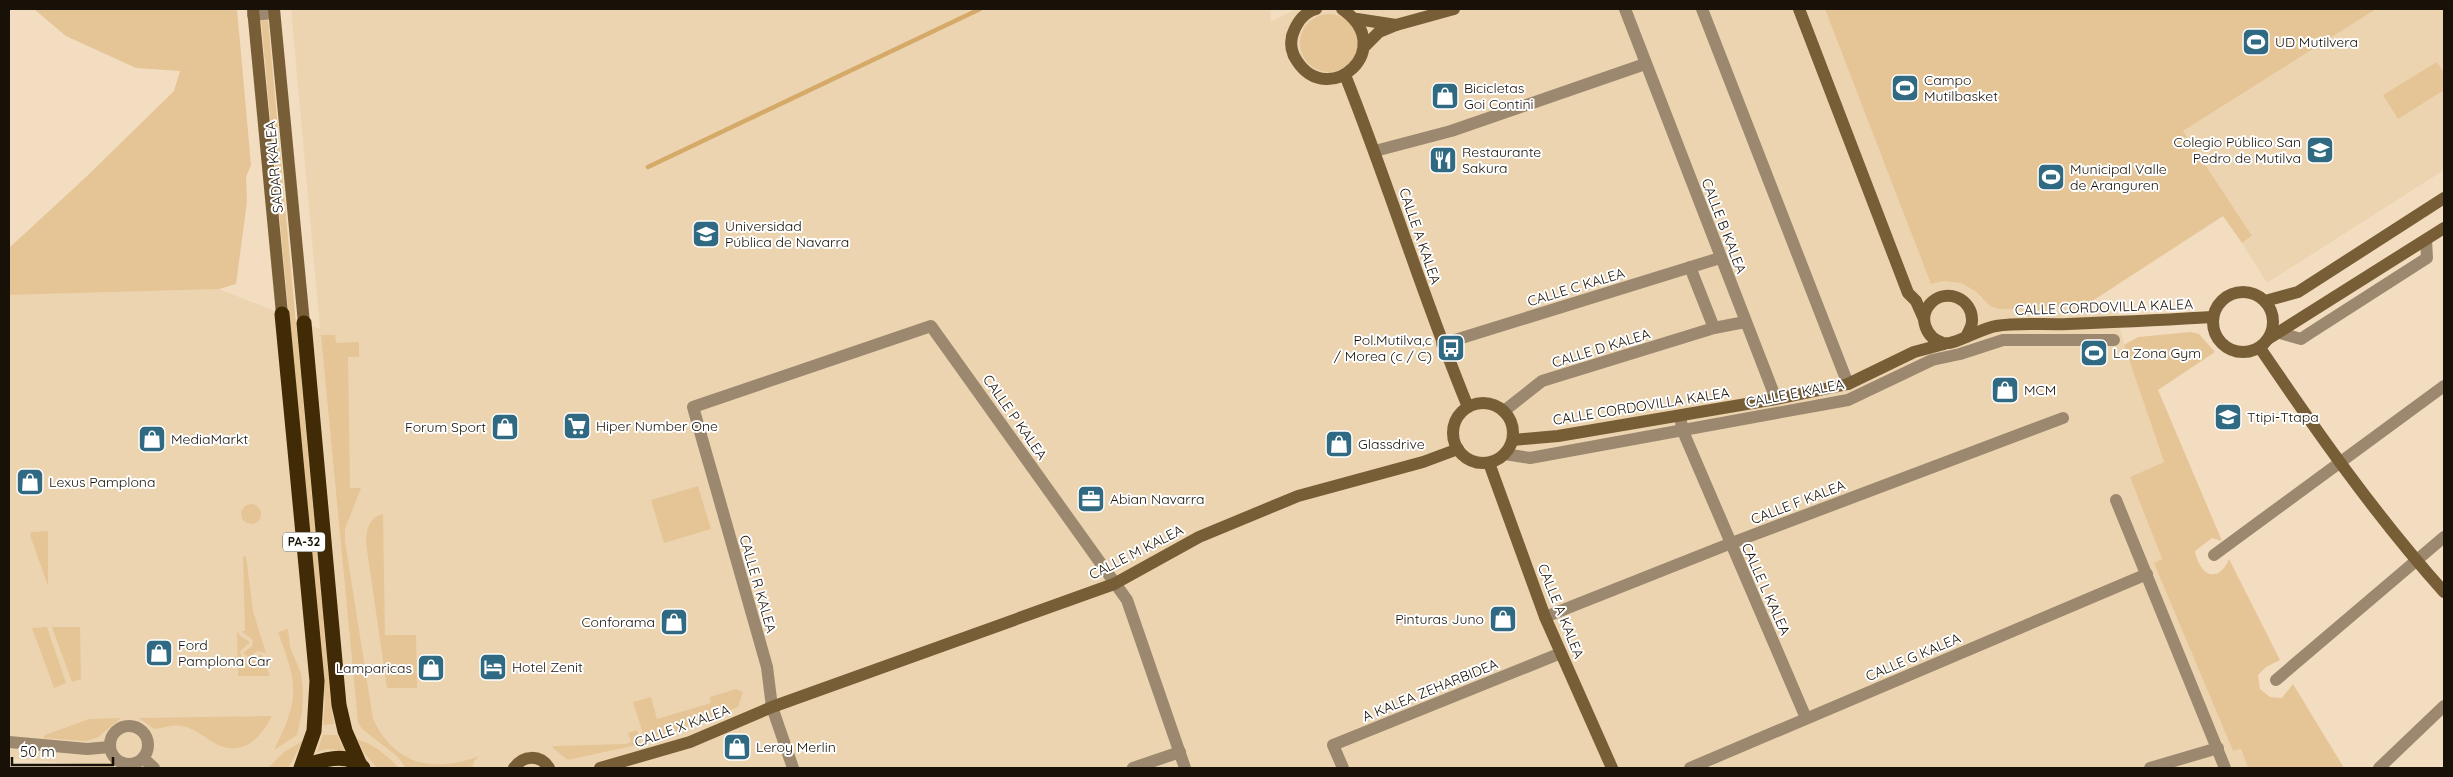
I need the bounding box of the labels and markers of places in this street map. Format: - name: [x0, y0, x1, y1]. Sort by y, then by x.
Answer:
- sports icon: UD Mutilvera: [2241, 27, 2271, 57]
- place label: UD Mutilvera: [2275, 33, 2358, 51]
- place label: Campo Mutilbasket: [1924, 71, 1998, 105]
- sports icon: Campo Mutilbasket: [1890, 73, 1920, 103]
- place label: Bicicletas Goi Contini: [1464, 79, 1534, 113]
- shop icon: Bicicletas Goi Contini: [1430, 81, 1460, 111]
- place label: Colegio Público San Pedro de Mutilva: [2174, 133, 2301, 167]
- school or university icon: Colegio Público San Pedro de Mutilva: [2305, 135, 2335, 165]
- place label: Restaurante Sakura: [1462, 143, 1541, 177]
- restaurant icon: Restaurante Sakura: [1428, 145, 1458, 175]
- place label: Municipal Valle de Aranguren: [2070, 160, 2167, 194]
- sports icon: Municipal Valle de Aranguren: [2036, 162, 2066, 192]
- place label: Universidad Pública de Navarra: [725, 217, 849, 251]
- school or university icon: Universidad Pública de Navarra: [691, 219, 721, 249]
- place label: Pol.Mutilva,c / Morea (c / C): [1334, 331, 1432, 365]
- bus stop icon: Pol.Mutilva,c / Morea (c / C): [1436, 333, 1466, 363]
- sports icon: La Zona Gym: [2079, 338, 2109, 368]
- place label: La Zona Gym: [2113, 344, 2201, 362]
- shop icon: MCM: [1990, 375, 2020, 405]
- place label: MCM: [2024, 381, 2056, 399]
- school or university icon: Ttipi-Ttapa: [2213, 402, 2243, 432]
- place label: Ttipi-Ttapa: [2247, 408, 2319, 426]
- supermarket icon: Hiper Number One: [562, 411, 592, 441]
- shop icon: Forum Sport: [490, 412, 520, 442]
- place label: Hiper Number One: [596, 417, 718, 435]
- place label: Forum Sport: [405, 418, 486, 436]
- shop icon: MediaMarkt: [137, 424, 167, 454]
- shop icon: Glassdrive: [1324, 429, 1354, 459]
- place label: MediaMarkt: [171, 430, 248, 448]
- place label: Glassdrive: [1358, 435, 1425, 453]
- shop icon: Lexus Pamplona: [15, 467, 45, 497]
- place label: Lexus Pamplona: [49, 473, 155, 491]
- office icon: Abian Navarra: [1076, 484, 1106, 514]
- place label: Abian Navarra: [1110, 490, 1204, 508]
- shop icon: Pinturas Juno: [1488, 604, 1518, 634]
- shop icon: Conforama: [659, 607, 689, 637]
- place label: Pinturas Juno: [1395, 610, 1484, 628]
- place label: Conforama: [581, 613, 655, 631]
- place label: Ford Pamplona Car: [178, 636, 272, 670]
- shop icon: Ford Pamplona Car: [144, 638, 174, 668]
- hotel icon: Hotel Zenit: [478, 652, 508, 682]
- shop icon: Lamparicas: [416, 653, 446, 683]
- place label: Hotel Zenit: [512, 658, 583, 676]
- place label: Lamparicas: [336, 659, 412, 677]
- shop icon: Leroy Merlin: [722, 732, 752, 762]
- place label: Leroy Merlin: [756, 738, 836, 756]

